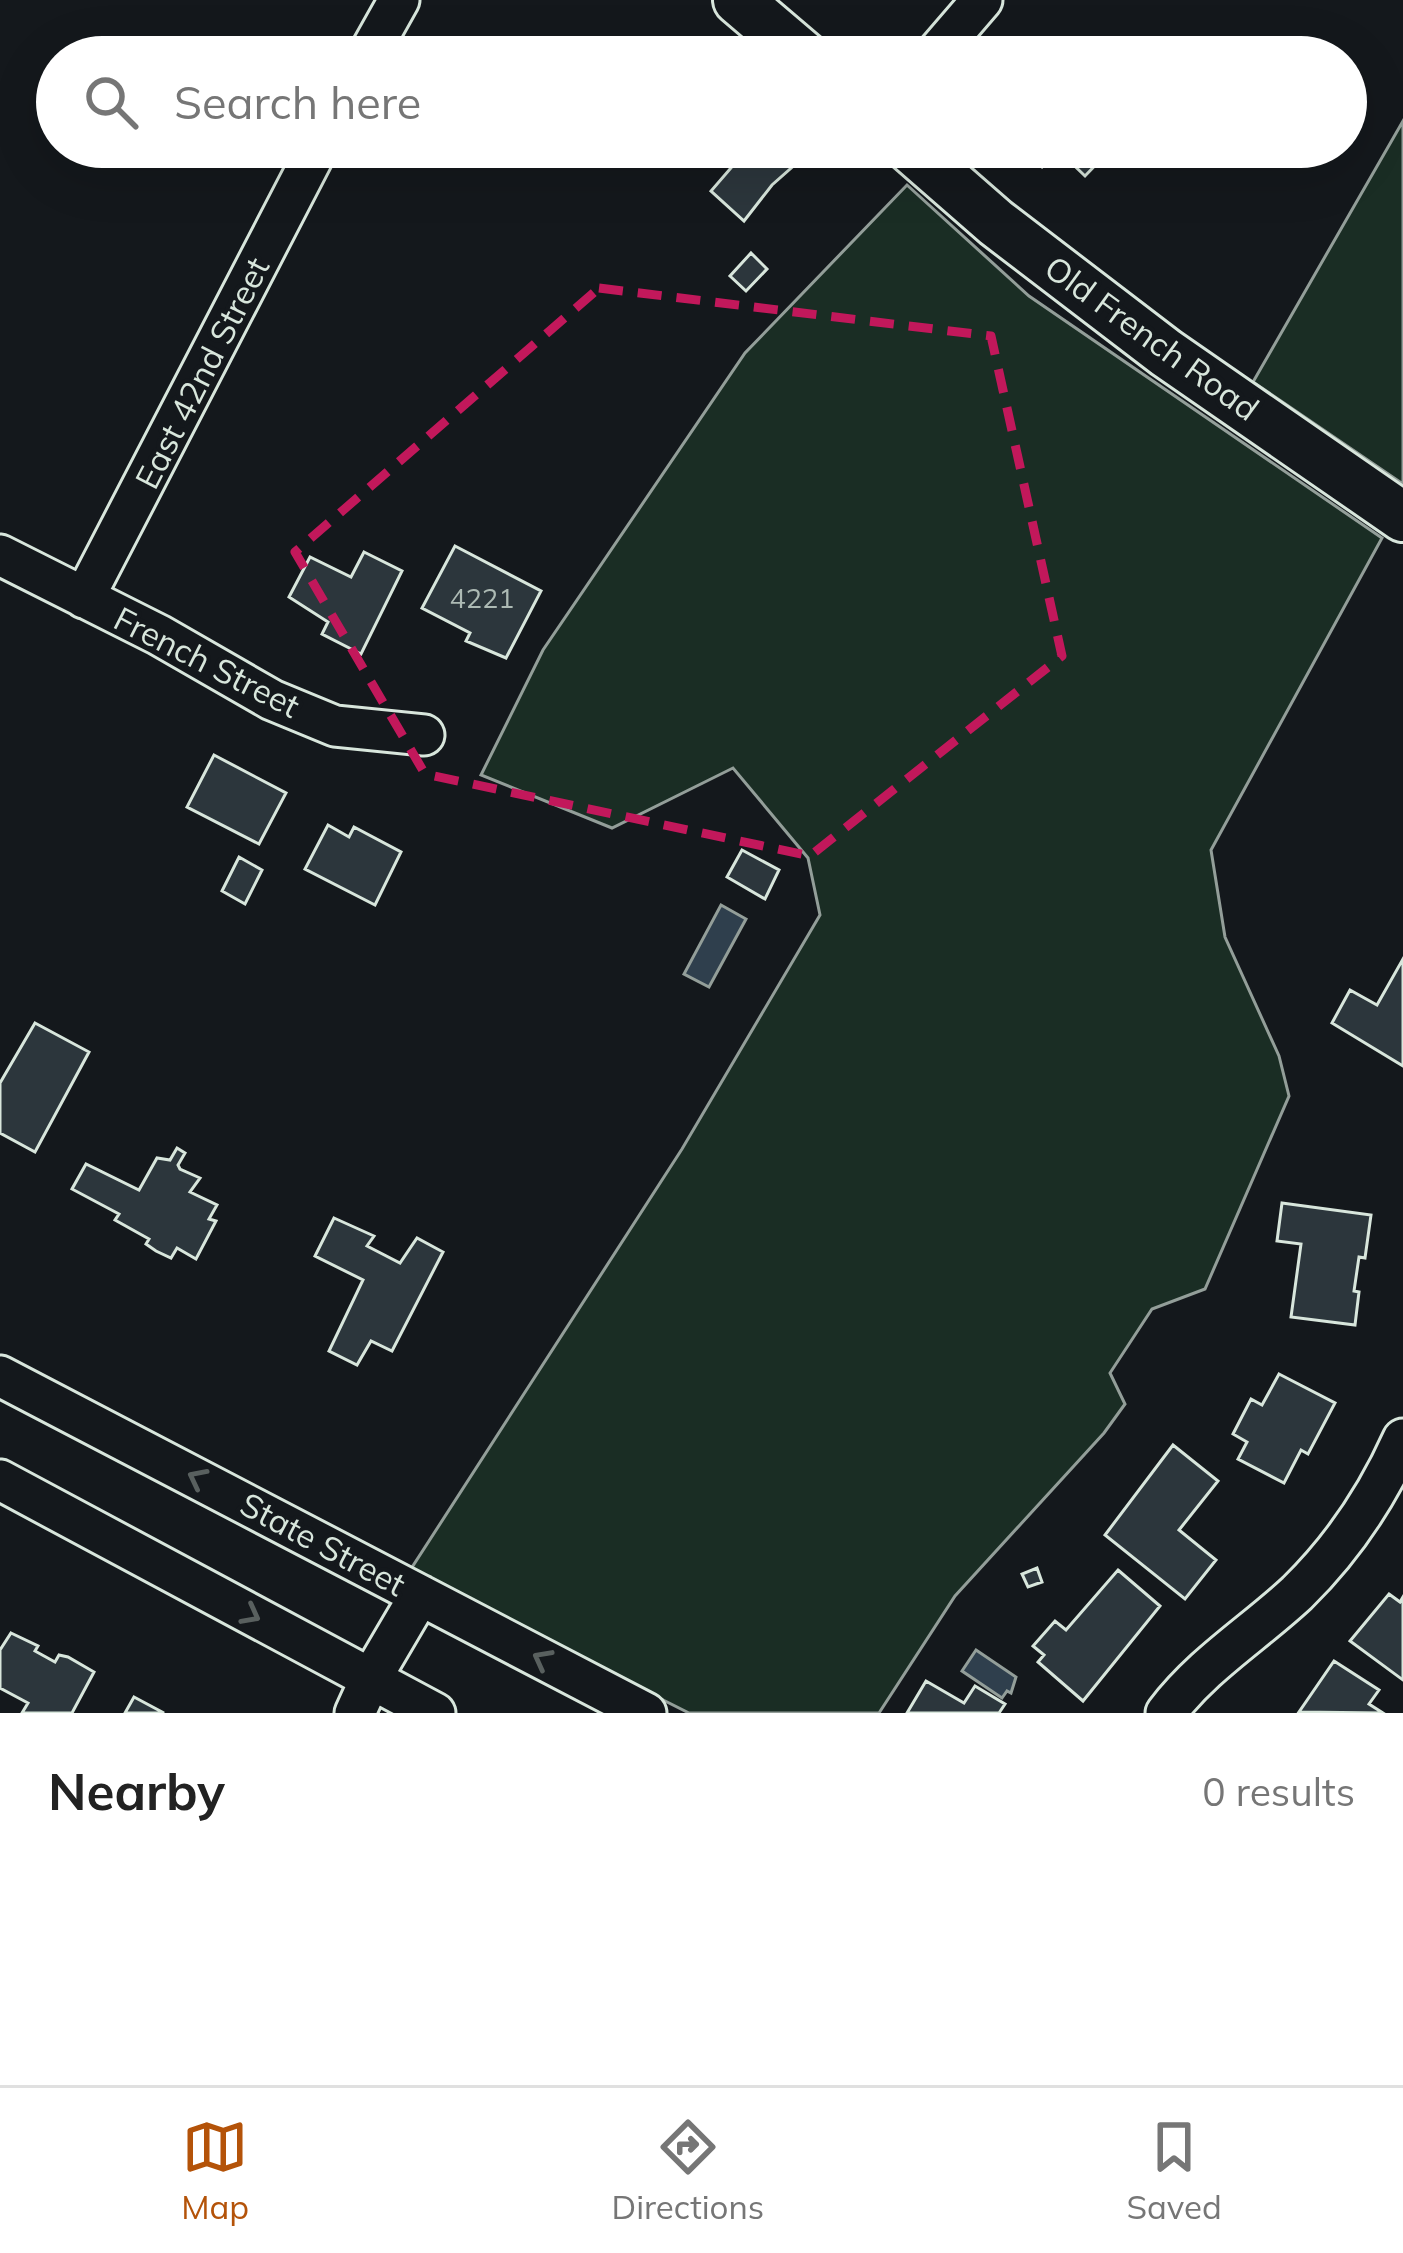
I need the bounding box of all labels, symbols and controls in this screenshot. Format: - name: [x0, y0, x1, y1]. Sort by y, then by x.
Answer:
- search box: [36, 36, 1367, 168]
- icon: search: [78, 69, 144, 135]
- text: Search here: [174, 74, 421, 130]
- street label: Old French Road: [1037, 246, 1267, 429]
- street label: East 42nd Street: [126, 250, 277, 495]
- house number: 4221: [450, 581, 514, 615]
- street label: French Street: [108, 597, 307, 726]
- one-way arrow: [187, 1470, 209, 1493]
- street label: State Street: [234, 1483, 413, 1604]
- one-way arrow: [238, 1601, 259, 1624]
- one-way arrow: [534, 1650, 555, 1673]
- text: Nearby: [48, 1759, 225, 1823]
- text: 0 results: [1202, 1767, 1355, 1816]
- tab: Map: [181, 2114, 249, 2227]
- tab: Directions: [612, 2114, 764, 2227]
- tab: Saved: [1127, 2114, 1222, 2227]

